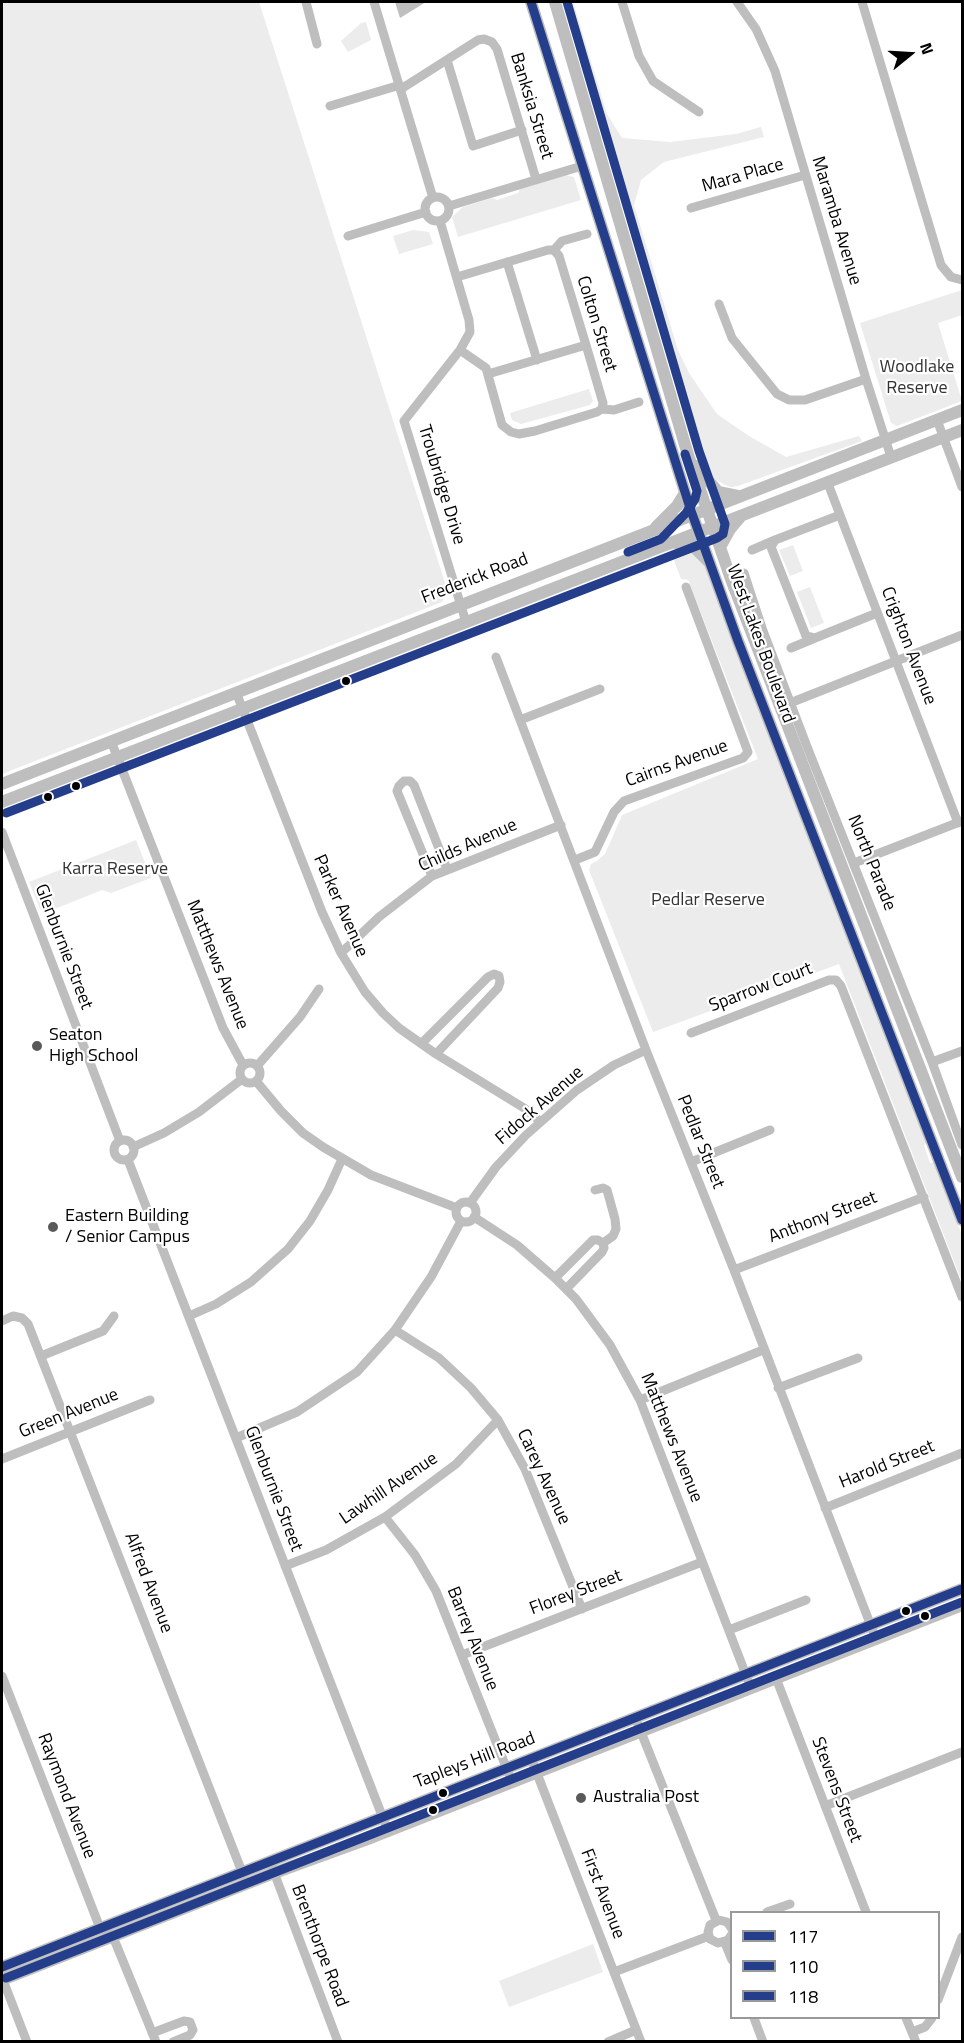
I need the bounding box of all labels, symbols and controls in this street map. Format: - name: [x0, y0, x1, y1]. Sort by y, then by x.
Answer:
- north arrow: [880, 24, 940, 84]
- text: N: [914, 39, 940, 57]
- street label: Banksia Street: [505, 50, 557, 162]
- street label: Mara Place: [700, 154, 786, 198]
- street label: Maramba Avenue: [806, 154, 866, 288]
- street label: Colton Street: [571, 273, 621, 375]
- park label: Woodlake Reserve: [880, 357, 954, 400]
- street label: Troubridge Drive: [413, 423, 469, 547]
- street label: Frederick Road: [419, 549, 531, 609]
- street label: West Lakes Boulevard: [721, 562, 799, 726]
- street label: Crighton Avenue: [876, 584, 940, 708]
- unlabelled marker: [340, 675, 352, 687]
- street label: Cairns Avenue: [623, 736, 731, 792]
- unlabelled marker: [70, 780, 82, 792]
- unlabelled marker: [42, 791, 54, 803]
- street label: North Parade: [842, 812, 900, 914]
- street label: Childs Avenue: [415, 815, 521, 877]
- street label: Parker Avenue: [308, 851, 372, 961]
- park label: Karra Reserve: [62, 859, 168, 881]
- street label: Glenburnie Street: [29, 881, 97, 1013]
- park label: Pedlar Reserve: [651, 890, 765, 912]
- street label: Matthews Avenue: [181, 897, 253, 1033]
- street label: Sparrow Court: [706, 958, 816, 1018]
- place label: Seaton High School: [49, 1025, 138, 1068]
- marker: Seaton High School: [30, 1039, 44, 1053]
- street label: Fidock Avenue: [492, 1062, 588, 1150]
- street label: Pedlar Street: [671, 1092, 729, 1192]
- street label: Anthony Street: [766, 1187, 880, 1249]
- place label: Eastern Building / Senior Campus: [65, 1206, 190, 1248]
- marker: Eastern Building / Senior Campus: [46, 1220, 60, 1234]
- street label: Matthews Avenue: [635, 1370, 707, 1506]
- street label: Green Avenue: [16, 1384, 122, 1444]
- street label: Glenburnie Street: [239, 1423, 307, 1555]
- street label: Carey Avenue: [512, 1426, 574, 1528]
- street label: Harold Street: [836, 1436, 938, 1494]
- street label: Lawhill Avenue: [336, 1448, 442, 1530]
- street label: Alfred Avenue: [119, 1530, 177, 1636]
- street label: Florey Street: [527, 1566, 625, 1620]
- street label: Barrey Avenue: [441, 1584, 503, 1694]
- unlabelled marker: [900, 1605, 912, 1617]
- unlabelled marker: [919, 1610, 931, 1622]
- street label: Tapleys Hill Road: [412, 1728, 538, 1794]
- street label: Raymond Avenue: [32, 1730, 100, 1862]
- street label: Stevens Street: [806, 1734, 866, 1846]
- unlabelled marker: [437, 1787, 449, 1799]
- place label: Australia Post: [593, 1787, 699, 1809]
- marker: Australia Post: [574, 1791, 588, 1805]
- unlabelled marker: [427, 1804, 439, 1816]
- street label: First Avenue: [575, 1846, 629, 1942]
- street label: Brenthorpe Road: [286, 1882, 352, 2010]
- legend: [730, 1911, 940, 2019]
- text: 117: [788, 1923, 818, 1950]
- text: 110: [788, 1953, 818, 1980]
- text: 118: [788, 1983, 818, 2010]

